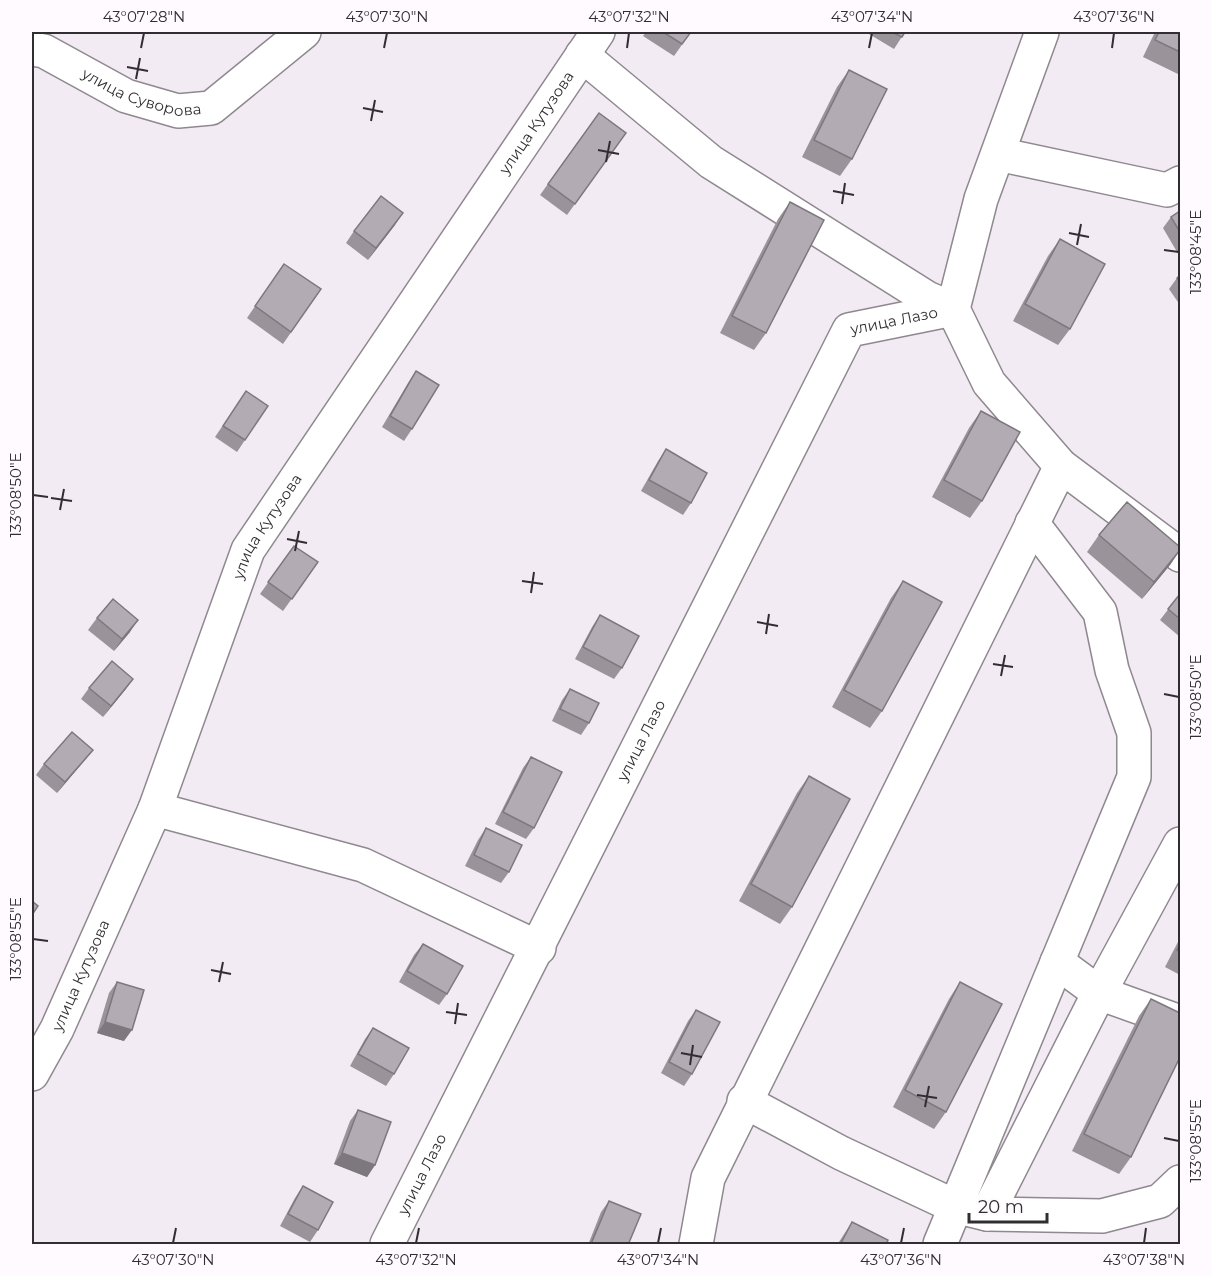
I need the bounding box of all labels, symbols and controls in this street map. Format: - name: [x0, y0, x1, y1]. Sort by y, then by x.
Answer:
- text: 43°07'28"N: [103, 7, 185, 26]
- text: 43°07'30"N: [346, 7, 428, 26]
- text: 43°07'32"N: [588, 7, 670, 26]
- text: 43°07'34"N: [831, 7, 913, 26]
- text: 43°07'36"N: [1073, 7, 1155, 26]
- street label: улица Суворова: [78, 63, 202, 120]
- street label: улица Кутузова: [494, 67, 578, 179]
- text: 133°08'45"E: [1186, 210, 1205, 294]
- street label: улица Лазо: [847, 302, 939, 339]
- text: 133°08'50"E: [6, 452, 25, 538]
- street label: улица Кутузова: [228, 470, 306, 583]
- text: 133°08'50"E: [1186, 654, 1205, 740]
- street label: улица Лазо: [612, 696, 670, 785]
- text: 133°08'55"E: [6, 897, 25, 981]
- street label: улица Кутузова: [47, 917, 113, 1035]
- text: 133°08'55"E: [1186, 1099, 1205, 1183]
- street label: улица Лазо: [393, 1130, 450, 1219]
- scale bar: [969, 1186, 1047, 1224]
- text: 20 m: [978, 1196, 1024, 1218]
- text: 43°07'30"N: [132, 1250, 214, 1269]
- text: 43°07'32"N: [375, 1250, 457, 1269]
- text: 43°07'34"N: [617, 1250, 699, 1269]
- text: 43°07'36"N: [860, 1250, 942, 1269]
- text: 43°07'38"N: [1103, 1250, 1185, 1269]

